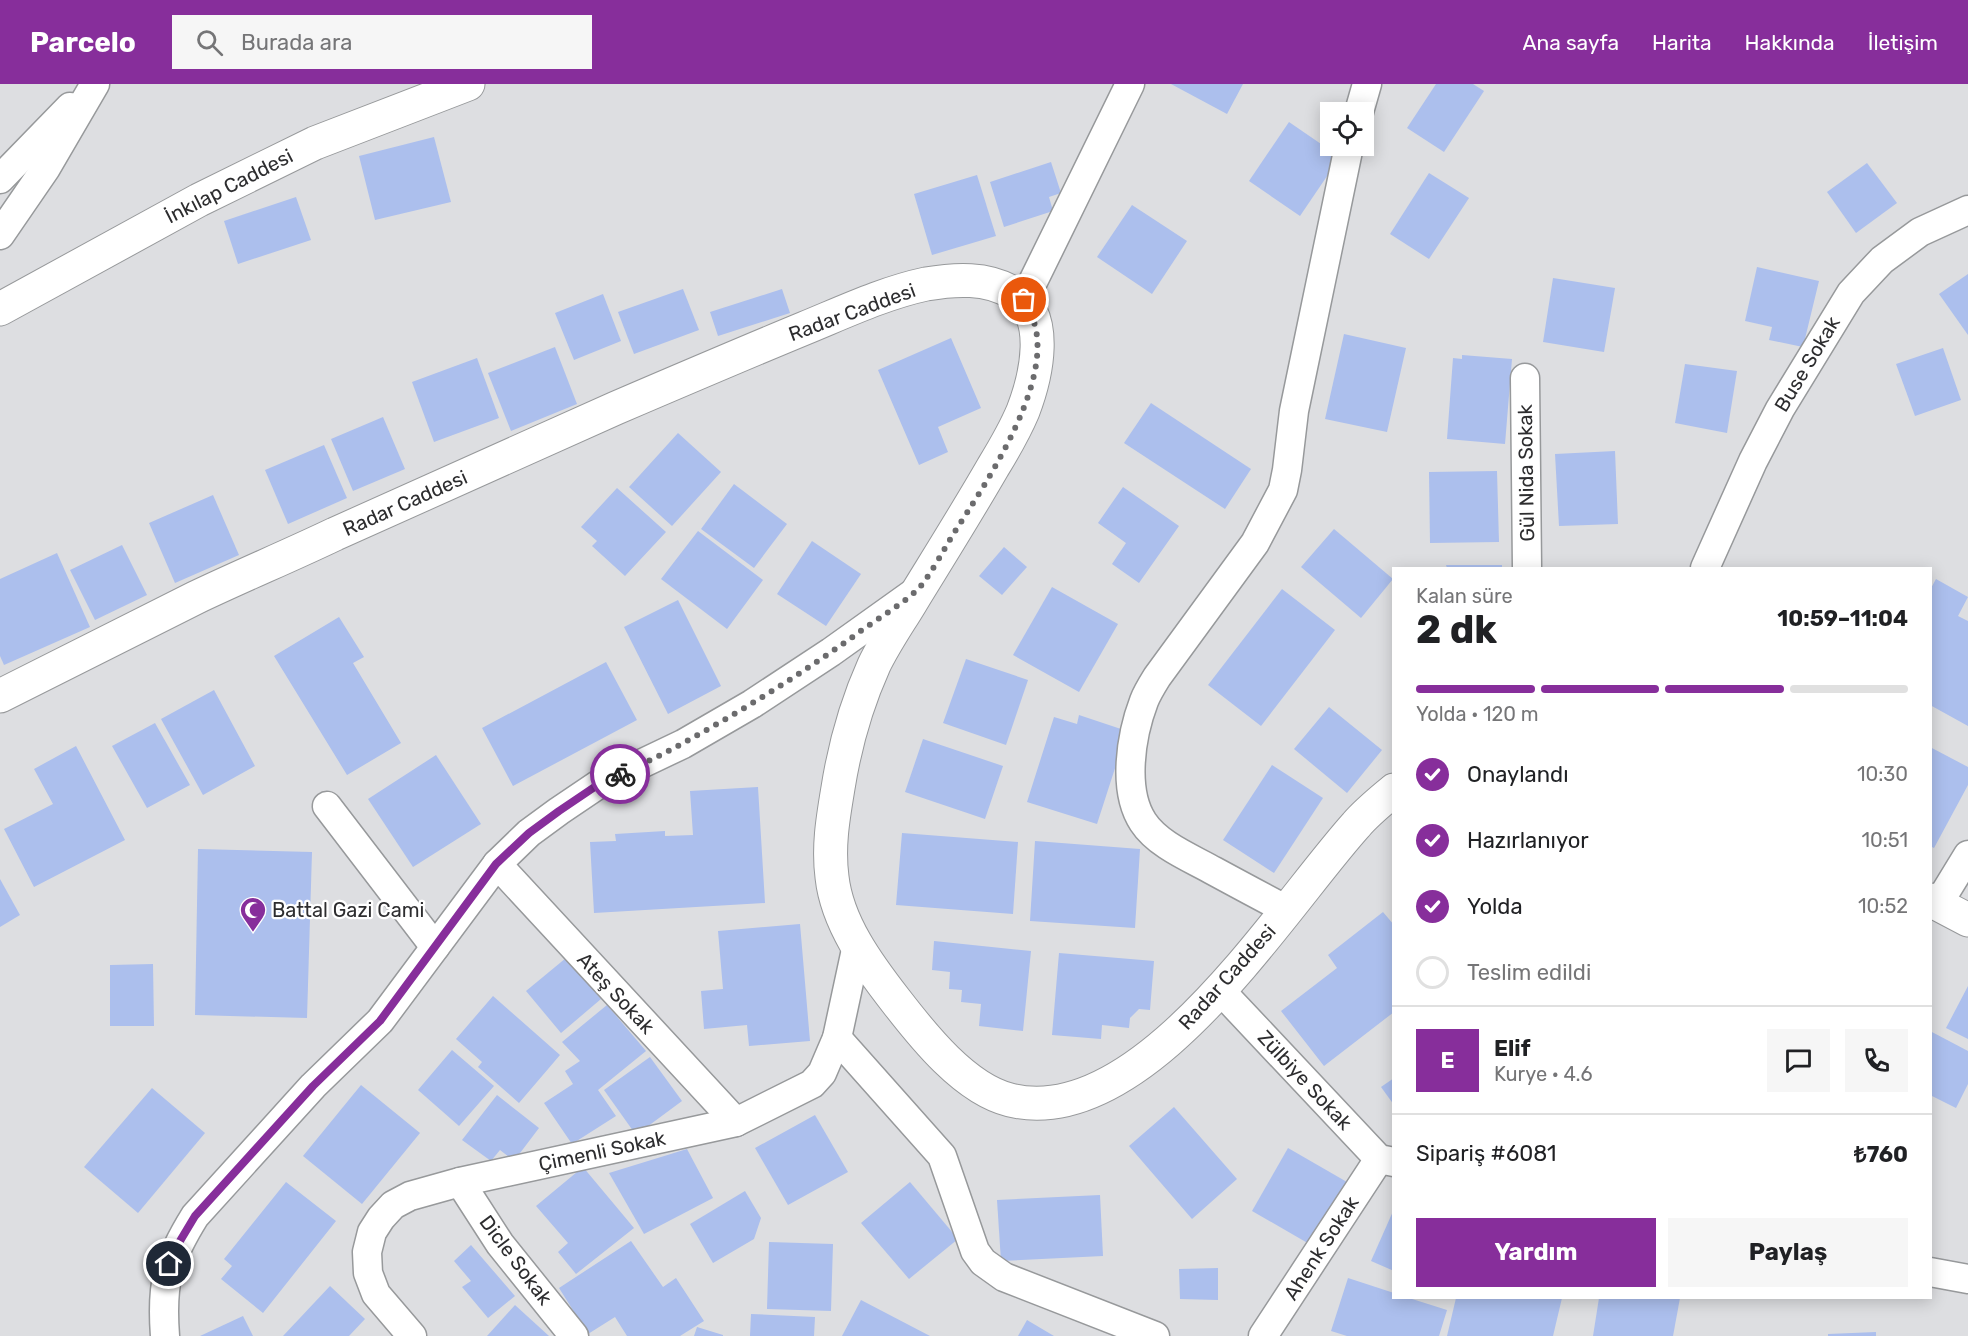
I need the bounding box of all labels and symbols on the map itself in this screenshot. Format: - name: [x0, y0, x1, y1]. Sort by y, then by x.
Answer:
- street label: İnkılap Caddesi: [161, 144, 297, 228]
- pin: [998, 274, 1049, 325]
- street label: Radar Caddesi: [785, 278, 919, 346]
- street label: Buse Sokak: [1769, 311, 1845, 416]
- street label: Gül Nida Sokak: [1513, 403, 1539, 542]
- street label: Radar Caddesi: [339, 465, 471, 541]
- courier: [590, 744, 650, 804]
- mosque icon: Battal Gazi Cami: [238, 895, 268, 933]
- place label: Battal Gazi Cami: [272, 898, 424, 922]
- street label: Radar Caddesi: [1173, 919, 1281, 1035]
- street label: Ateş Sokak: [572, 947, 660, 1039]
- street label: Zülbiye Sokak: [1253, 1025, 1358, 1135]
- street label: Çimenli Sokak: [536, 1126, 668, 1176]
- street label: Ahenk Sokak: [1278, 1191, 1364, 1305]
- street label: Dicle Sokak: [475, 1210, 558, 1310]
- pin: [143, 1238, 194, 1289]

